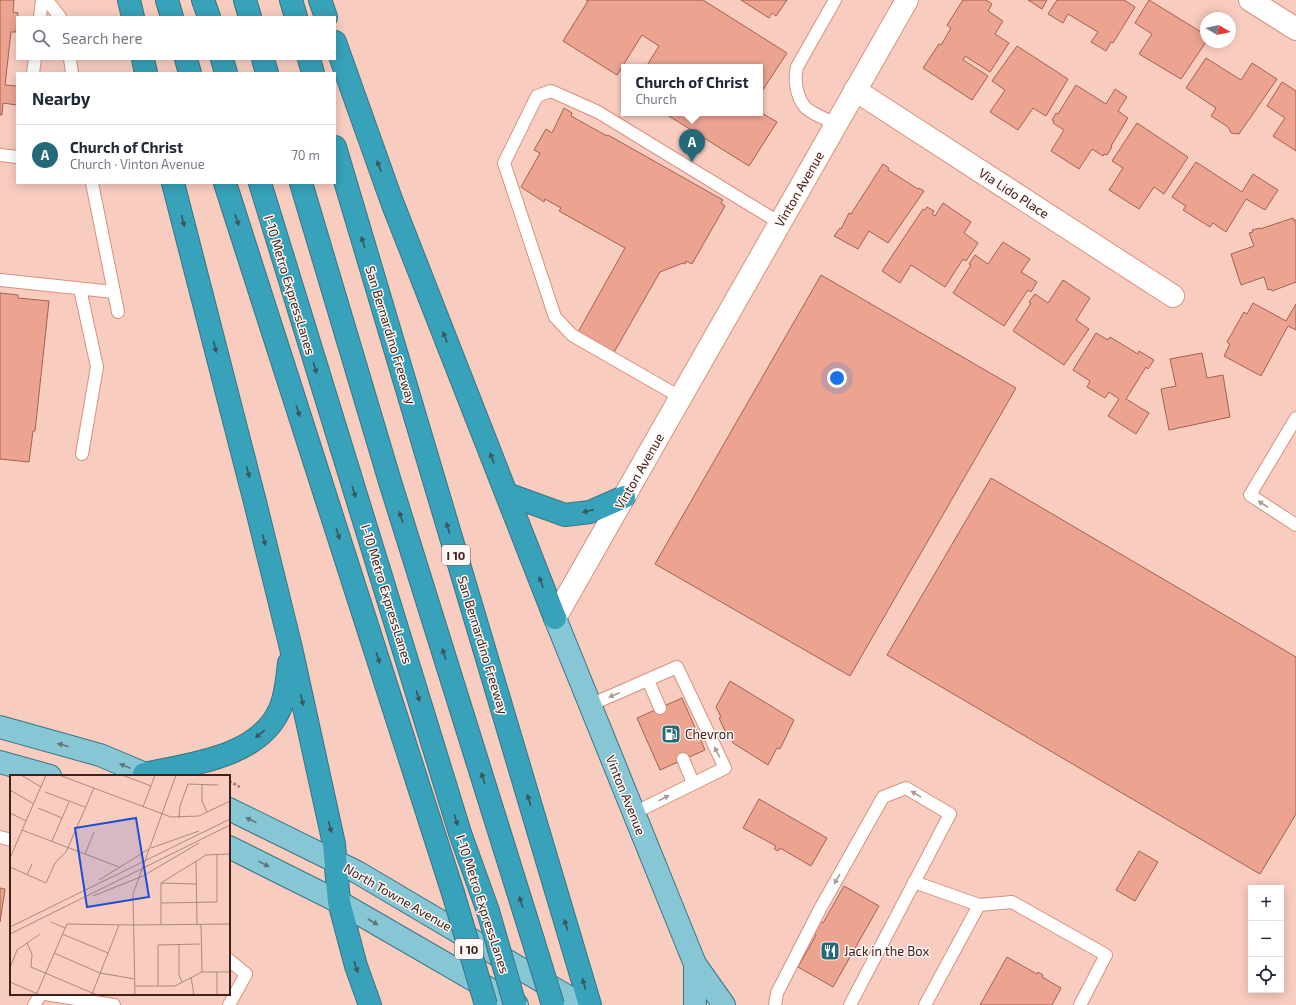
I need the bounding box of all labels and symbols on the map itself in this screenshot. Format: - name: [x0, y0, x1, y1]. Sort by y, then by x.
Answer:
- north arrow: [1200, 12, 1236, 48]
- pin: A: [679, 129, 705, 162]
- street label: Vinton Avenue: [771, 148, 827, 230]
- one-way arrow: [375, 159, 381, 171]
- street label: Via Lido Place: [976, 164, 1052, 222]
- street label: I-10 Metro ExpressLanes: [261, 213, 319, 357]
- one-way arrow: [234, 214, 240, 226]
- one-way arrow: [180, 215, 186, 227]
- one-way arrow: [360, 236, 366, 248]
- street label: San Bernardino Freeway: [362, 264, 420, 406]
- one-way arrow: [441, 330, 447, 342]
- one-way arrow: [212, 341, 218, 353]
- one-way arrow: [312, 362, 318, 374]
- your location: [827, 368, 847, 388]
- one-way arrow: [296, 405, 302, 417]
- street label: Vinton Avenue: [611, 430, 667, 512]
- one-way arrow: [489, 451, 495, 463]
- one-way arrow: [245, 467, 251, 479]
- one-way arrow: [351, 486, 357, 498]
- one-way arrow: [1258, 500, 1269, 507]
- one-way arrow: [581, 509, 594, 515]
- one-way arrow: [398, 510, 404, 522]
- street label: I-10 Metro ExpressLanes: [358, 522, 416, 666]
- one-way arrow: [445, 522, 451, 534]
- one-way arrow: [335, 529, 341, 541]
- one-way arrow: [262, 534, 268, 546]
- road number: I 10: [442, 545, 470, 565]
- street label: San Bernardino Freeway: [454, 574, 512, 716]
- one-way arrow: [537, 576, 543, 588]
- one-way arrow: [441, 648, 447, 660]
- one-way arrow: [375, 652, 381, 664]
- one-way arrow: [415, 690, 421, 702]
- one-way arrow: [608, 692, 619, 698]
- one-way arrow: [300, 694, 306, 706]
- fuel station icon: Chevron: [660, 723, 682, 745]
- place label: Chevron: [685, 726, 734, 742]
- one-way arrow: [254, 730, 265, 739]
- one-way arrow: [56, 742, 68, 748]
- one-way arrow: [714, 746, 720, 758]
- street label: Vinton Avenue: [603, 753, 649, 837]
- one-way arrow: [118, 762, 130, 768]
- one-way arrow: [480, 772, 486, 784]
- inset map: [10, 775, 230, 995]
- one-way arrow: [910, 791, 922, 798]
- one-way arrow: [526, 794, 532, 806]
- one-way arrow: [658, 795, 669, 801]
- one-way arrow: [453, 815, 459, 827]
- one-way arrow: [245, 817, 257, 823]
- one-way arrow: [328, 820, 334, 833]
- street label: I-10 Metro ExpressLanes: [453, 832, 513, 976]
- street label: North Towne Avenue: [341, 860, 455, 934]
- one-way arrow: [258, 861, 270, 868]
- one-way arrow: [834, 873, 841, 885]
- one-way arrow: [518, 896, 524, 908]
- one-way arrow: [367, 918, 379, 925]
- one-way arrow: [563, 919, 569, 931]
- road number: I 10: [455, 939, 483, 959]
- restaurant icon: Jack in the Box: [819, 940, 841, 962]
- place label: Jack in the Box: [844, 943, 929, 959]
- one-way arrow: [353, 961, 359, 973]
- one-way arrow: [581, 977, 587, 989]

